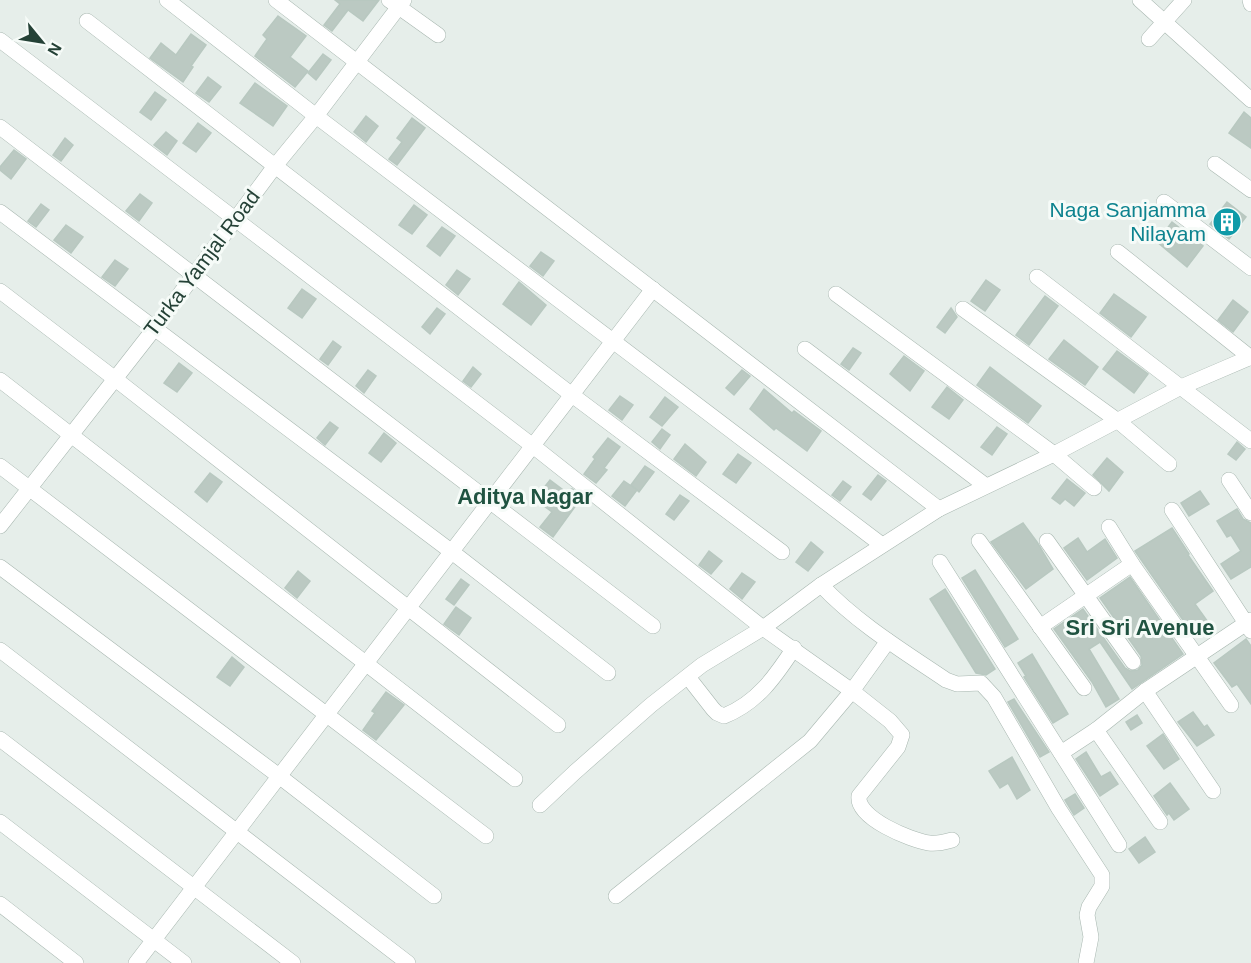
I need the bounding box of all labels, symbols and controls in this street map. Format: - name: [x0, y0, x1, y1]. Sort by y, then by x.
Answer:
- north arrow: [12, 12, 72, 72]
- text: N: [44, 40, 65, 59]
- street label: Turka Yamjal Road: [139, 185, 264, 340]
- place label: Naga Sanjamma Nilayam: [1050, 198, 1206, 245]
- building icon: Naga Sanjamma Nilayam: [1211, 206, 1243, 238]
- district label: Aditya Nagar: [457, 484, 593, 509]
- district label: Sri Sri Avenue: [1066, 615, 1214, 640]

